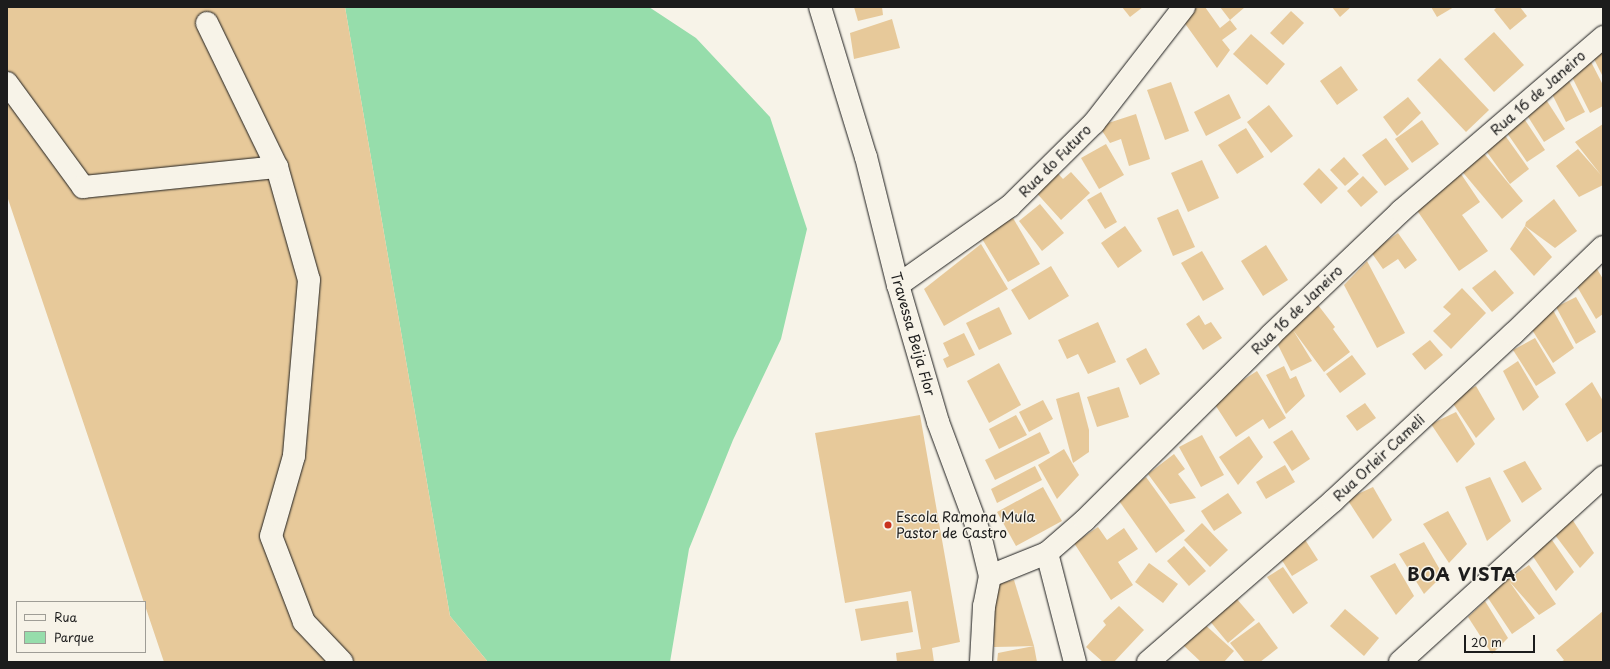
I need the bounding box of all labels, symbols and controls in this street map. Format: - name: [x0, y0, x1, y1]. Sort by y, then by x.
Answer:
- street label: Rua 16 de Janeiro: [1487, 47, 1589, 139]
- street label: Rua do Futuro: [1015, 121, 1095, 201]
- street label: Rua 16 de Janeiro: [1247, 262, 1347, 358]
- street label: Travessa Beija Flor: [887, 270, 939, 398]
- street label: Rua Orleir Cameli: [1329, 411, 1429, 505]
- place label: Escola Ramona Mula Pastor de Castro: [896, 509, 1036, 542]
- marker: Escola Ramona Mula Pastor de Castro: [883, 520, 893, 530]
- district label: BOA VISTA: [1408, 563, 1516, 585]
- legend: [16, 601, 146, 653]
- text: Rua: [54, 608, 77, 626]
- scale bar: [1466, 627, 1537, 653]
- text: Parque: [54, 628, 94, 646]
- text: 20 m: [1471, 633, 1502, 651]

